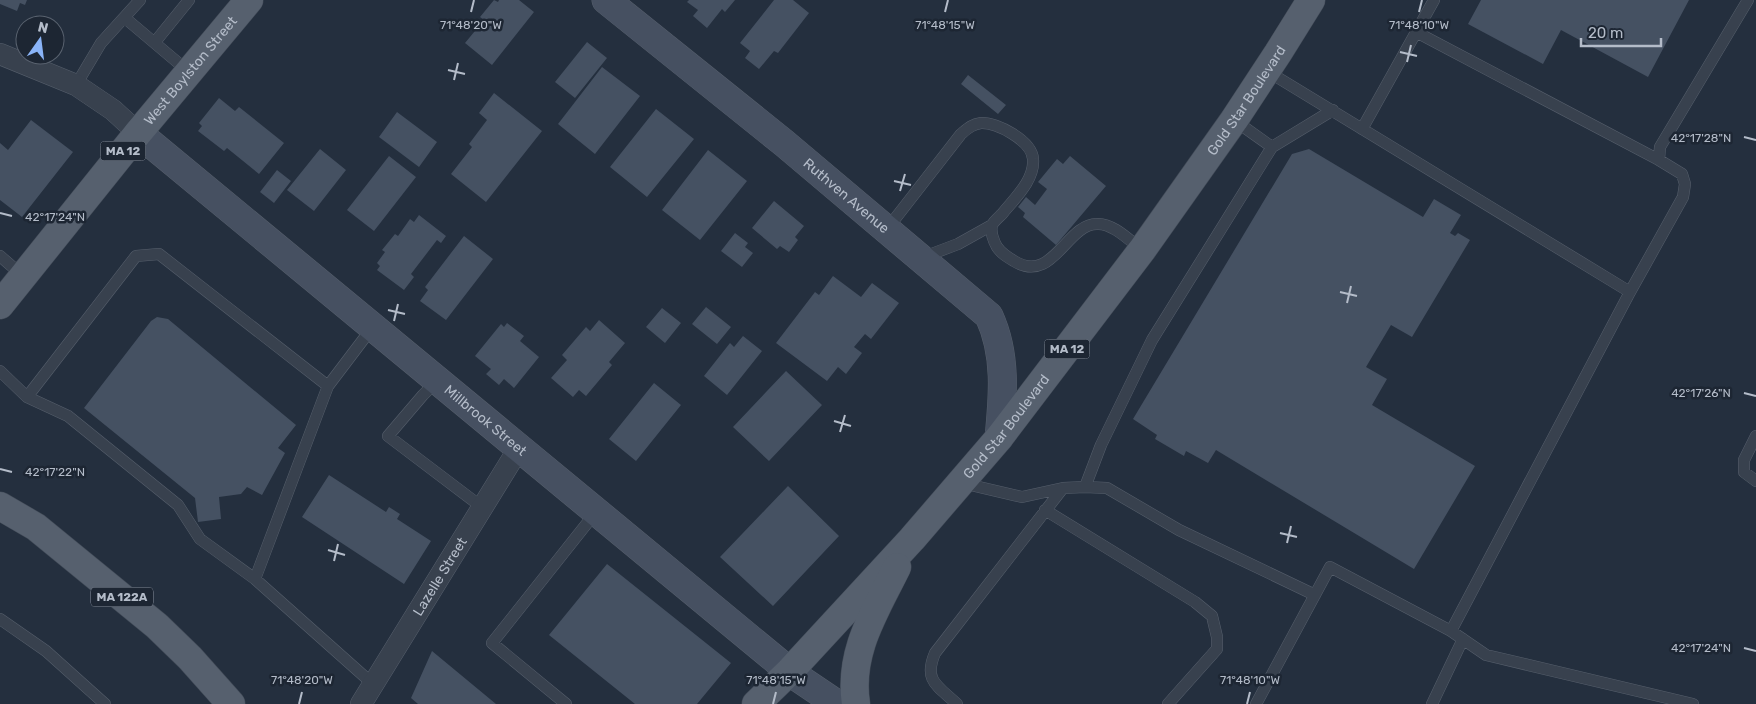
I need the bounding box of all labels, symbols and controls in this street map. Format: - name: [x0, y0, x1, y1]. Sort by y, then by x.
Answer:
- street label: West Boylston Street: [140, 13, 241, 128]
- north arrow: [15, 15, 65, 65]
- scale bar: [1581, 15, 1661, 47]
- text: N: [36, 18, 50, 37]
- text: 71°48'20"W: [440, 18, 502, 32]
- text: 71°48'15"W: [915, 18, 975, 32]
- text: 71°48'10"W: [1389, 18, 1449, 32]
- text: 20 m: [1588, 24, 1623, 42]
- street label: Gold Star Boulevard: [1204, 43, 1290, 159]
- text: 42°17'28"N: [1671, 131, 1731, 145]
- road number: MA 12: [100, 142, 146, 160]
- street label: Ruthven Avenue: [800, 155, 893, 237]
- text: 42°17'24"N: [25, 210, 85, 224]
- road number: MA 12: [1044, 339, 1090, 358]
- street label: Gold Star Boulevard: [960, 371, 1053, 482]
- street label: Millbrook Street: [441, 382, 530, 460]
- text: 42°17'26"N: [1671, 386, 1731, 400]
- text: 42°17'22"N: [25, 465, 85, 479]
- street label: Lazelle Street: [410, 534, 471, 619]
- road number: MA 122A: [91, 588, 153, 606]
- text: 42°17'24"N: [1671, 641, 1731, 655]
- text: 71°48'20"W: [271, 673, 333, 687]
- text: 71°48'15"W: [746, 673, 806, 687]
- text: 71°48'10"W: [1220, 673, 1280, 687]

